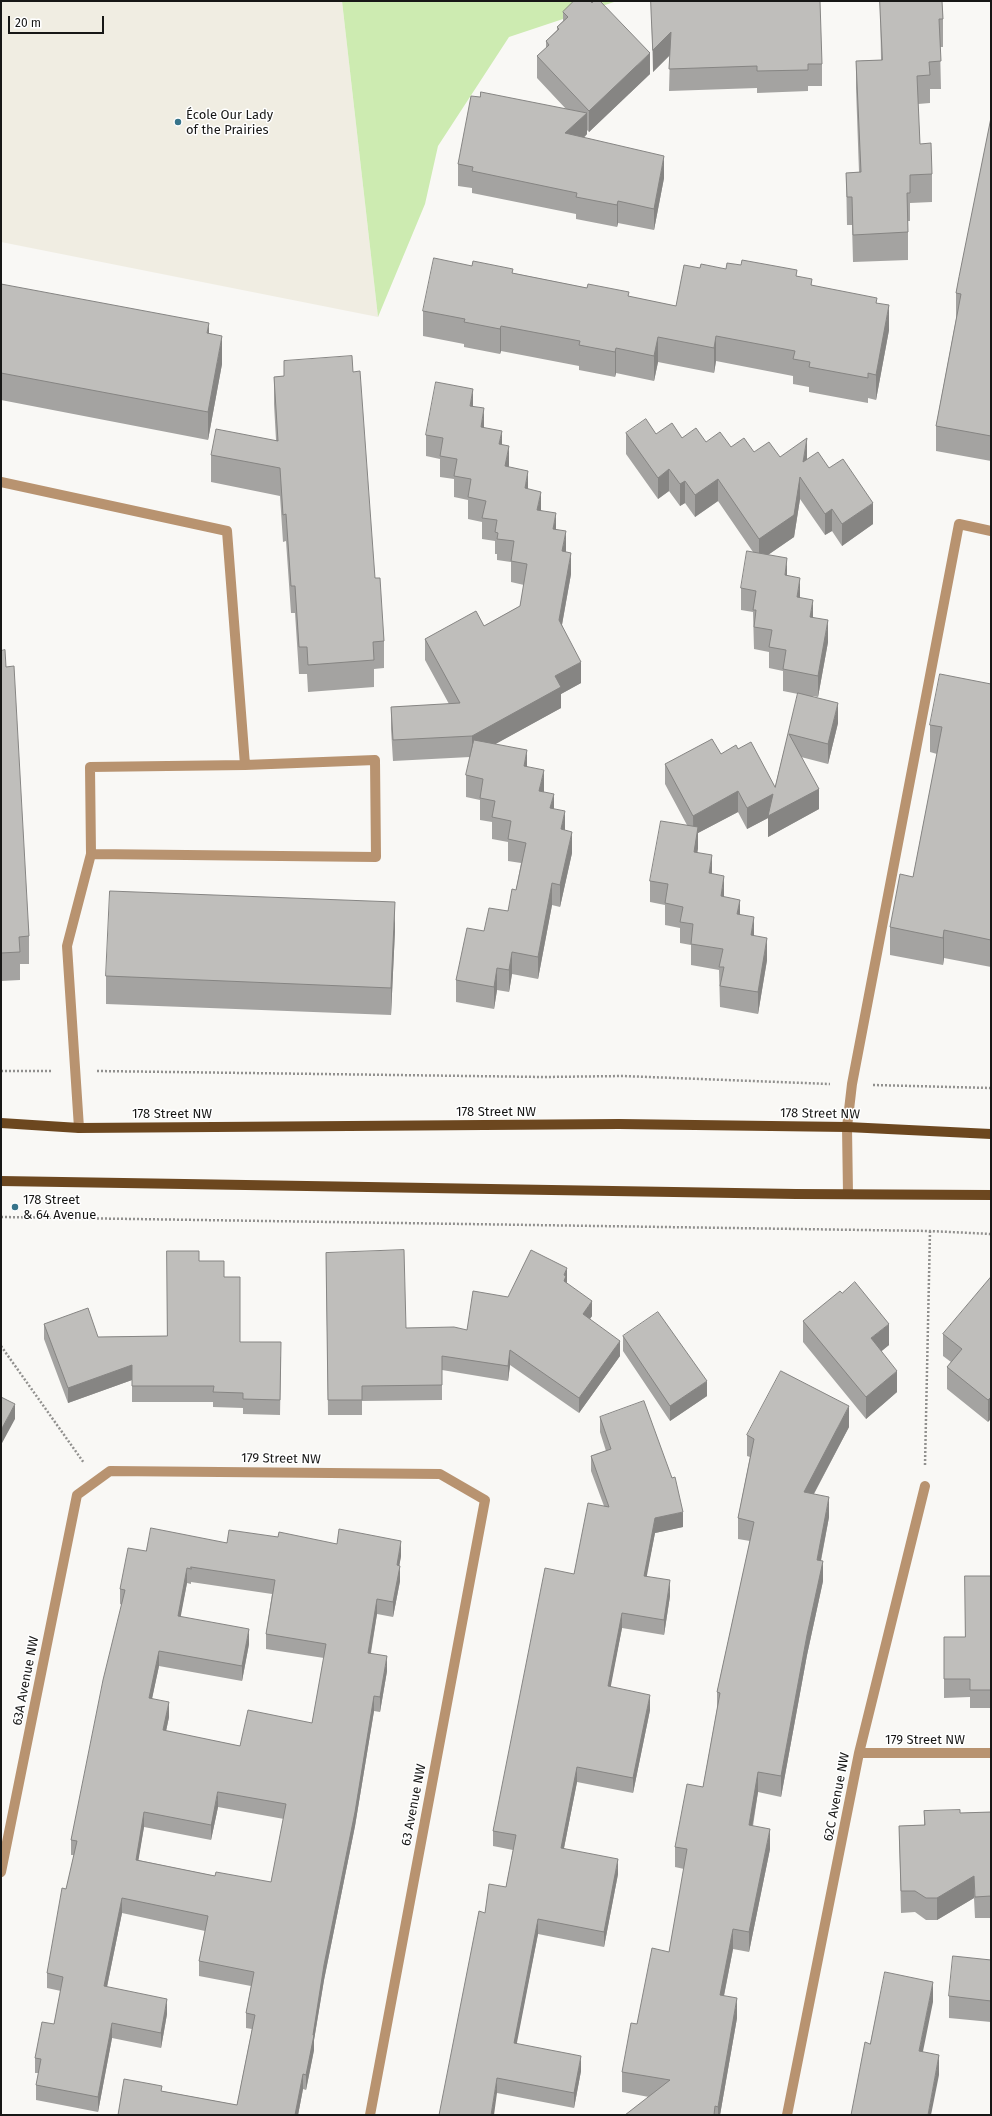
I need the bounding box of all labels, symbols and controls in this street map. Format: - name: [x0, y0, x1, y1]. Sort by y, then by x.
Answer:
- scale bar: [10, 8, 106, 34]
- text: 20 m: [15, 16, 41, 30]
- place label: École Our Lady of the Prairies: [186, 107, 273, 138]
- marker: École Our Lady of the Prairies: [173, 117, 183, 127]
- street label: 178 Street NW: [456, 1104, 536, 1120]
- street label: 178 Street NW: [132, 1106, 212, 1122]
- street label: 178 Street NW: [780, 1106, 860, 1122]
- place label: 178 Street & 64 Avenue: [23, 1192, 96, 1223]
- marker: 178 Street & 64 Avenue: [10, 1202, 20, 1212]
- street label: 179 Street NW: [241, 1451, 321, 1467]
- street label: 63A Avenue NW: [10, 1635, 42, 1727]
- street label: 179 Street NW: [885, 1732, 965, 1748]
- street label: 62C Avenue NW: [821, 1751, 853, 1843]
- street label: 63 Avenue NW: [398, 1763, 430, 1847]

